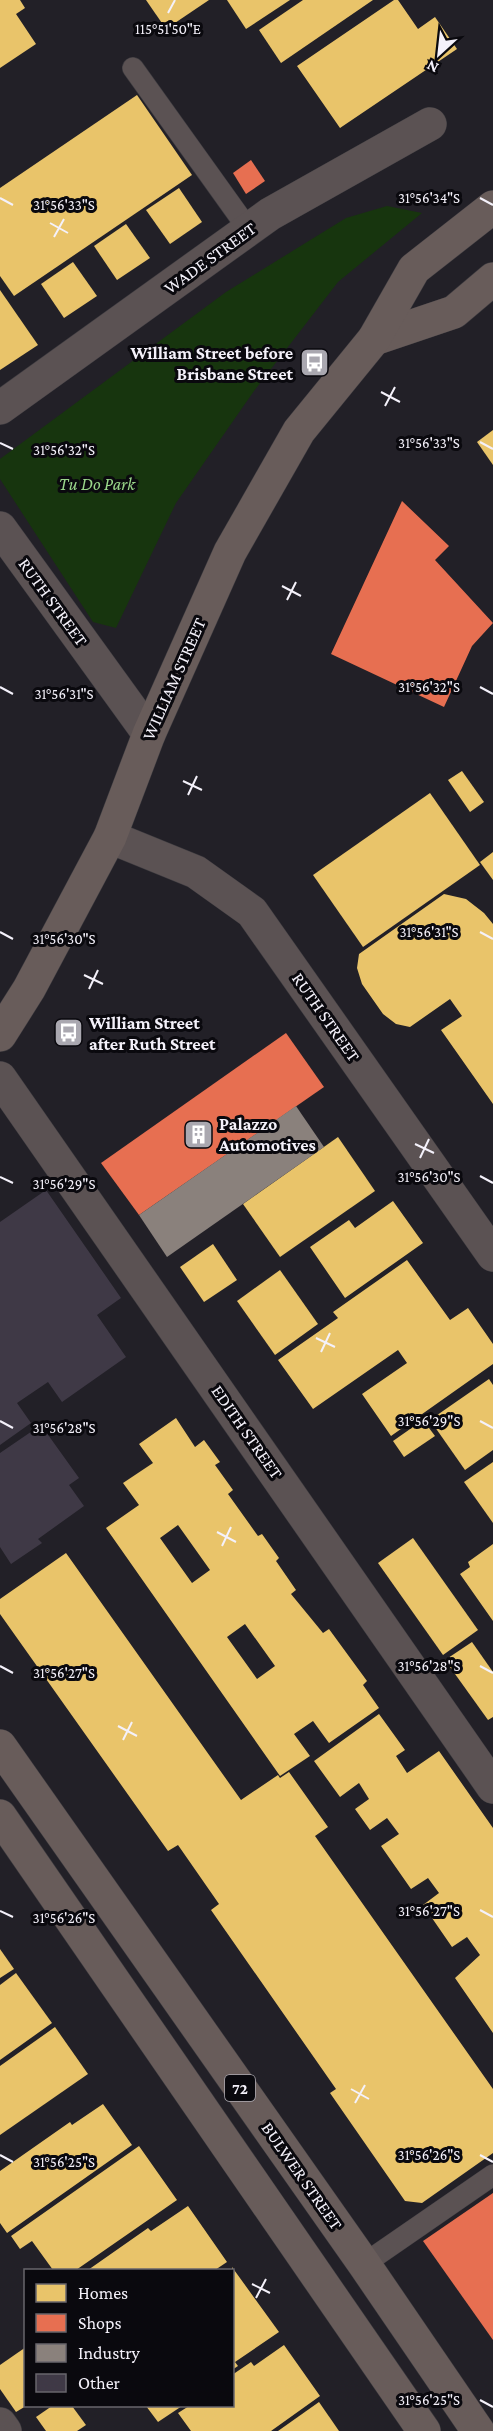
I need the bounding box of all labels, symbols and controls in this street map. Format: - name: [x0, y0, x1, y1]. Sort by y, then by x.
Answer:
- text: 115°51'50"E: [135, 21, 201, 37]
- north arrow: [409, 24, 469, 84]
- text: N: [424, 57, 441, 77]
- text: 31°56'34"S: [398, 190, 460, 206]
- text: 31°56'33"S: [33, 197, 95, 213]
- street label: WADE STREET: [160, 218, 260, 298]
- place label: William Street before Brisbane Street: [130, 343, 294, 384]
- bus stop icon: William Street before Brisbane Street: [298, 347, 330, 379]
- text: 31°56'33"S: [398, 435, 460, 451]
- text: 31°56'32"S: [33, 442, 95, 458]
- park label: Tu Do Park: [59, 474, 136, 494]
- street label: RUTH STREET: [14, 554, 92, 650]
- street label: WILLIAM STREET: [138, 615, 210, 743]
- text: 31°56'32"S: [398, 679, 460, 695]
- text: 31°56'31"S: [34, 686, 94, 702]
- text: 31°56'31"S: [399, 924, 459, 940]
- text: 31°56'30"S: [32, 931, 96, 947]
- street label: RUTH STREET: [288, 969, 364, 1065]
- place label: William Street after Ruth Street: [88, 1013, 216, 1054]
- bus stop icon: William Street after Ruth Street: [52, 1017, 84, 1049]
- place label: Palazzo Automotives: [218, 1114, 316, 1155]
- building icon: Palazzo Automotives: [182, 1118, 214, 1150]
- text: 31°56'30"S: [397, 1169, 461, 1185]
- text: 31°56'29"S: [33, 1176, 95, 1192]
- street label: EDITH STREET: [207, 1381, 287, 1483]
- text: 31°56'29"S: [398, 1413, 460, 1429]
- text: 31°56'28"S: [32, 1420, 96, 1436]
- text: 31°56'28"S: [397, 1658, 461, 1674]
- text: 31°56'27"S: [33, 1665, 95, 1681]
- text: 31°56'27"S: [398, 1903, 460, 1919]
- text: 31°56'26"S: [33, 1910, 95, 1926]
- road number: 72: [225, 2075, 255, 2101]
- street label: BULWER STREET: [257, 2118, 347, 2234]
- text: 31°56'26"S: [398, 2147, 460, 2163]
- text: 31°56'25"S: [33, 2154, 95, 2170]
- legend: [24, 2269, 234, 2407]
- text: Homes: [78, 2283, 128, 2303]
- text: Shops: [78, 2313, 122, 2333]
- text: Industry: [78, 2343, 141, 2363]
- text: Other: [78, 2373, 121, 2393]
- text: 31°56'25"S: [398, 2392, 460, 2408]

